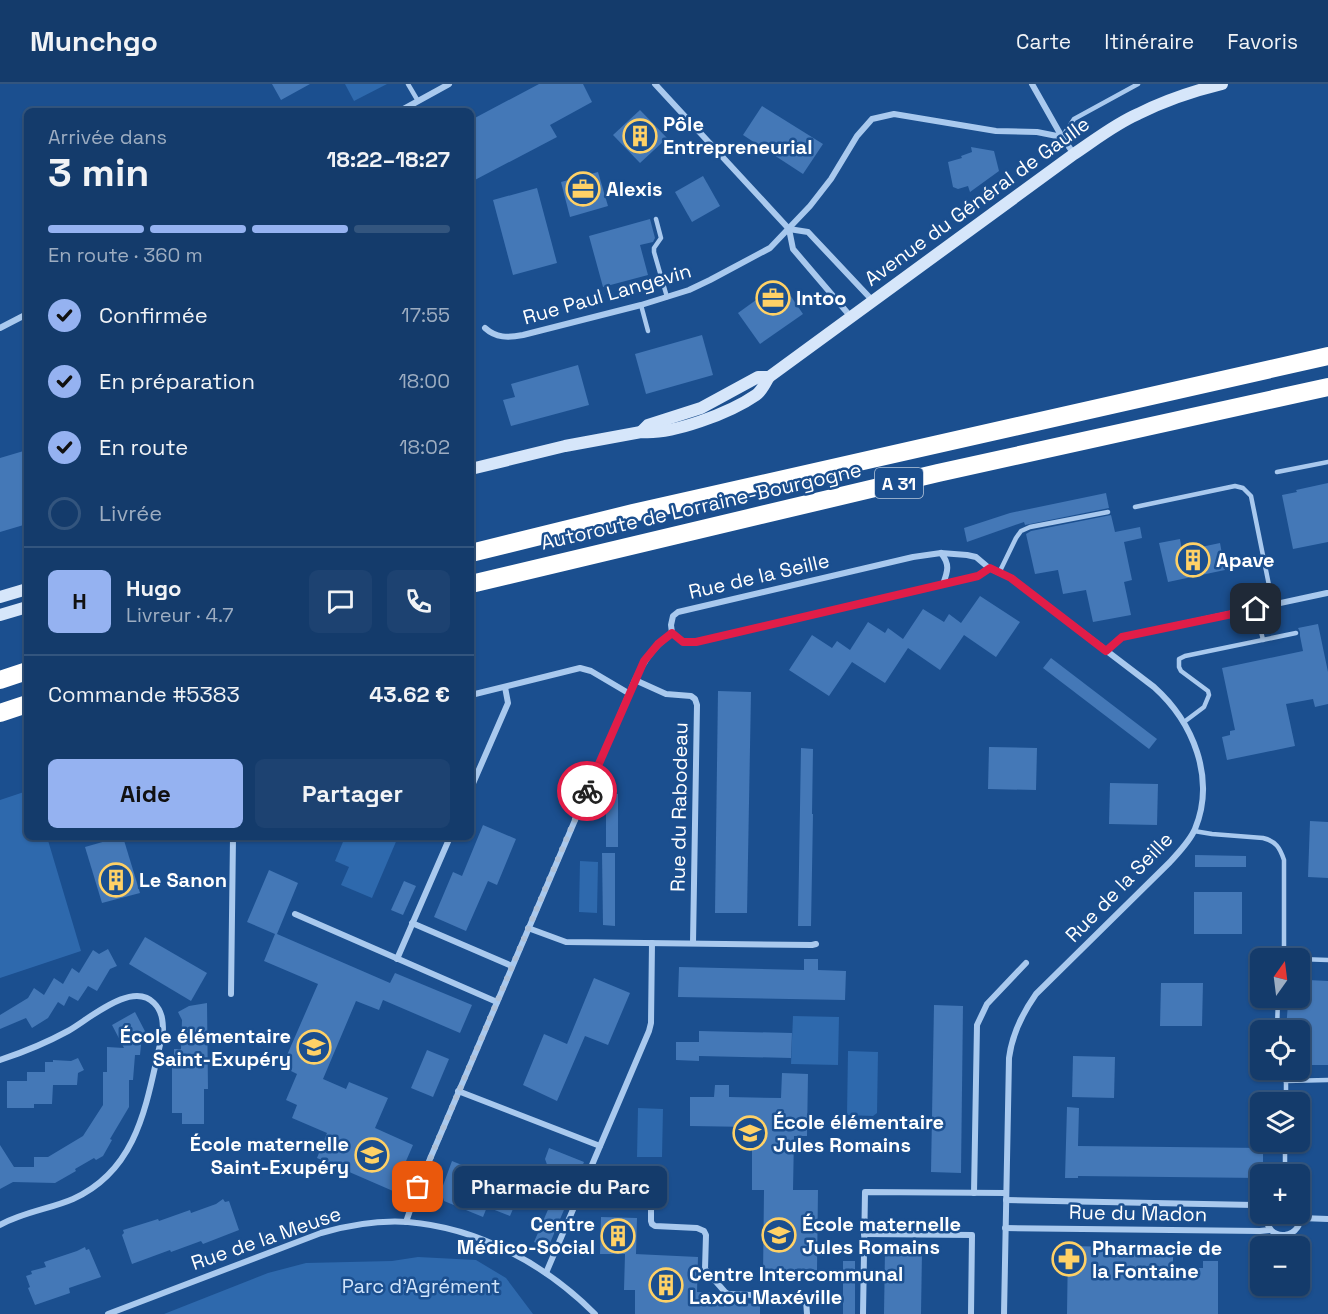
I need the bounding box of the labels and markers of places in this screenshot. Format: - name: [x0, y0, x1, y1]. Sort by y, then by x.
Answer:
- place label: Pôle Entrepreneurial: [663, 111, 813, 160]
- building icon: Pôle Entrepreneurial: [622, 118, 658, 154]
- office icon: Alexis: [565, 171, 601, 207]
- place label: Alexis: [606, 176, 663, 202]
- office icon: Intoo: [755, 280, 791, 316]
- place label: Intoo: [796, 285, 847, 311]
- building icon: Apave: [1175, 542, 1211, 578]
- place label: Apave: [1216, 547, 1275, 573]
- pin: [1230, 583, 1281, 634]
- building icon: Le Sanon: [98, 862, 134, 898]
- place label: Le Sanon: [139, 867, 227, 893]
- place label: École élémentaire Saint-Exupéry: [120, 1023, 291, 1072]
- school or university icon: École élémentaire Saint-Exupéry: [296, 1029, 332, 1065]
- place label: École élémentaire Jules Romains: [773, 1109, 944, 1158]
- school or university icon: École élémentaire Jules Romains: [732, 1115, 768, 1151]
- place label: École maternelle Saint-Exupéry: [190, 1131, 349, 1180]
- school or university icon: École maternelle Saint-Exupéry: [354, 1137, 390, 1173]
- pin: [392, 1161, 443, 1212]
- callout: Pharmacie du Parc: [454, 1166, 667, 1208]
- place label: Centre Médico-Social: [457, 1211, 595, 1260]
- place label: École maternelle Jules Romains: [802, 1211, 961, 1260]
- school or university icon: École maternelle Jules Romains: [761, 1217, 797, 1253]
- building icon: Centre Médico-Social: [600, 1218, 636, 1254]
- place label: Pharmacie de la Fontaine: [1092, 1235, 1222, 1284]
- pharmacy icon: Pharmacie de la Fontaine: [1051, 1241, 1087, 1277]
- place label: Centre Intercommunal Laxou Maxéville: [689, 1261, 903, 1310]
- building icon: Centre Intercommunal Laxou Maxéville: [648, 1267, 684, 1303]

